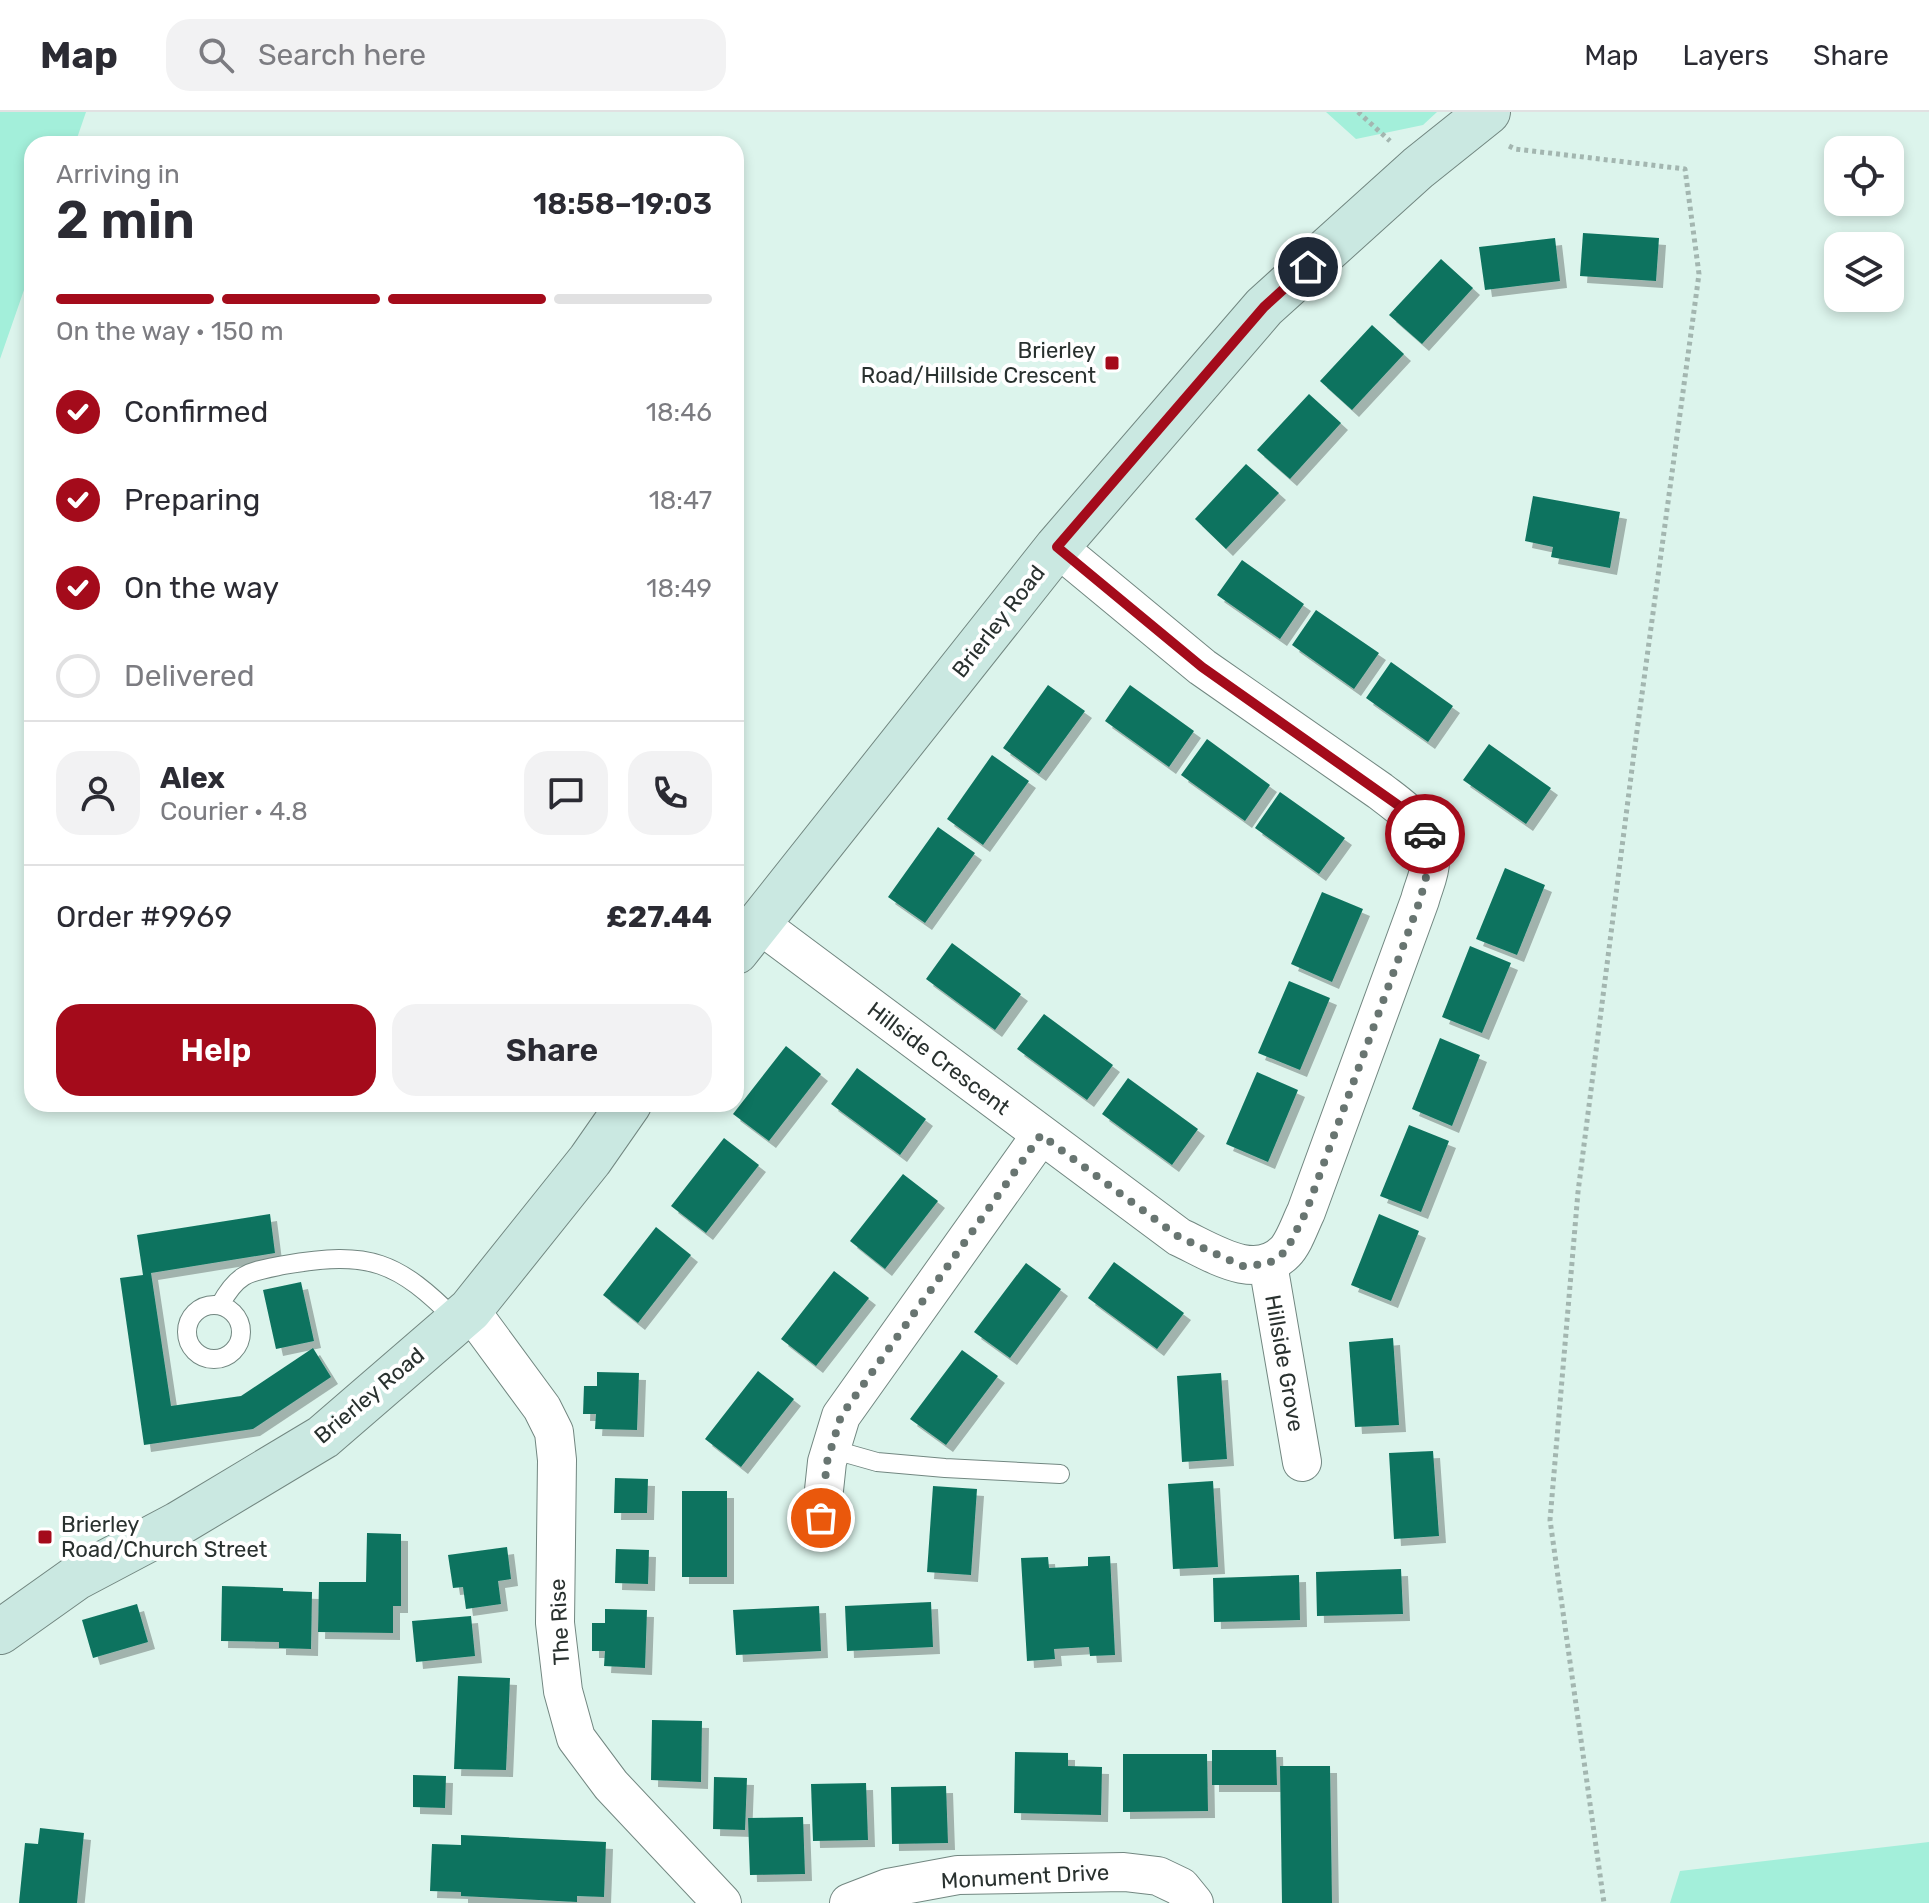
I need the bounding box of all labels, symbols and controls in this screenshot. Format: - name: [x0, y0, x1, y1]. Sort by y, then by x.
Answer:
- search box: [166, 19, 726, 91]
- text: Map: [40, 32, 118, 78]
- icon: search: [194, 33, 238, 77]
- text: Search here: [258, 37, 426, 73]
- text: Map: [1584, 39, 1639, 72]
- text: Layers: [1683, 39, 1769, 72]
- text: Share: [1813, 39, 1889, 72]
- map controls: [1824, 136, 1904, 312]
- button: locate: [1824, 136, 1904, 216]
- text: Arriving in: [56, 159, 180, 190]
- text: 18:58–19:03: [533, 186, 712, 222]
- text: 2 min: [56, 189, 195, 251]
- button: layers: [1824, 232, 1904, 312]
- pin: [1274, 233, 1342, 301]
- icon: home: [1286, 245, 1330, 289]
- text: On the way · 150 m: [56, 316, 284, 347]
- place label: Brierley Road/Hillside Crescent: [861, 337, 1096, 389]
- marker: Brierley Road/Hillside Crescent: [1103, 354, 1121, 372]
- icon: check: [56, 390, 100, 434]
- text: Confirmed: [124, 394, 268, 430]
- text: 18:46: [646, 397, 712, 428]
- icon: check: [56, 478, 100, 522]
- text: Preparing: [124, 482, 260, 518]
- text: 18:47: [649, 485, 712, 516]
- street label: Brierley Road: [946, 560, 1051, 683]
- icon: check: [56, 566, 100, 610]
- text: On the way: [124, 570, 279, 606]
- text: 18:49: [646, 573, 712, 604]
- text: Delivered: [124, 658, 255, 694]
- button: person: [56, 751, 140, 835]
- button: chat: [524, 751, 608, 835]
- button: phone: [628, 751, 712, 835]
- text: Alex: [160, 760, 225, 796]
- courier: [1385, 794, 1465, 874]
- text: Courier · 4.8: [160, 796, 308, 827]
- icon: car: [1403, 812, 1447, 856]
- text: Order #9969: [56, 899, 232, 935]
- text: £27.44: [606, 899, 712, 935]
- street label: Hillside Crescent: [862, 996, 1016, 1121]
- button: Help: [56, 1004, 376, 1096]
- button: Share: [392, 1004, 712, 1096]
- street label: Hillside Grove: [1259, 1293, 1310, 1434]
- street label: Brierley Road: [309, 1342, 430, 1449]
- pin: [787, 1484, 855, 1552]
- icon: bag: [799, 1496, 843, 1540]
- place label: Brierley Road/Church Street: [61, 1511, 268, 1563]
- marker: Brierley Road/Church Street: [36, 1528, 54, 1546]
- street label: The Rise: [544, 1578, 575, 1666]
- street label: Monument Drive: [940, 1859, 1110, 1894]

